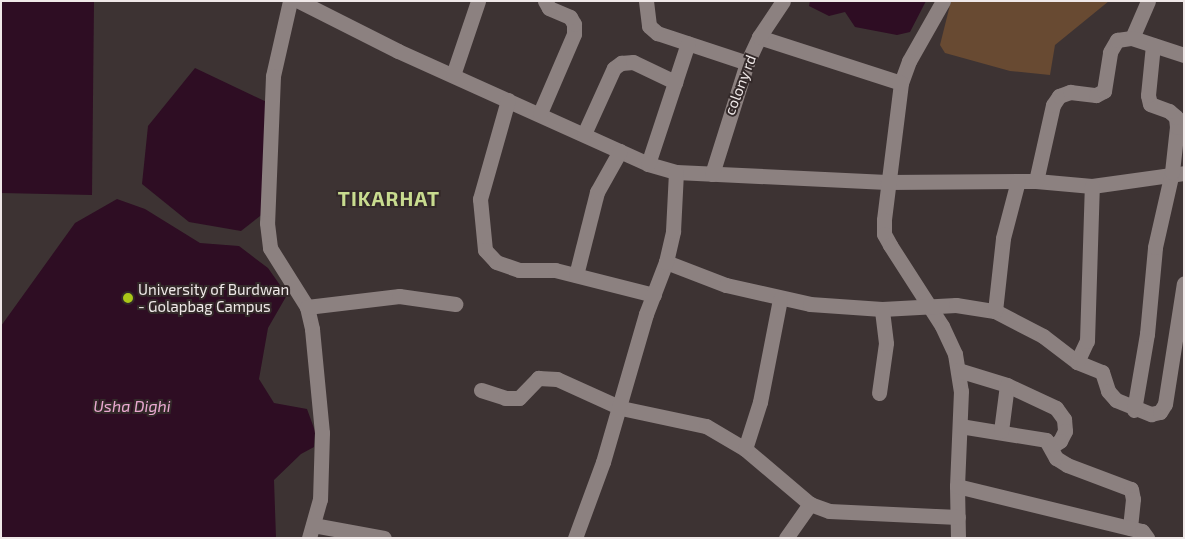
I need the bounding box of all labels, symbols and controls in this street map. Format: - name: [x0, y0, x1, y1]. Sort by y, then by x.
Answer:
- street label: colony rd: [720, 52, 760, 118]
- district label: TIKARHAT: [337, 186, 441, 210]
- place label: University of Burdwan - Golapbag Campus: [138, 280, 290, 315]
- marker: University of Burdwan - Golapbag Campus: [122, 292, 134, 304]
- water label: Usha Dighi: [93, 396, 171, 416]

